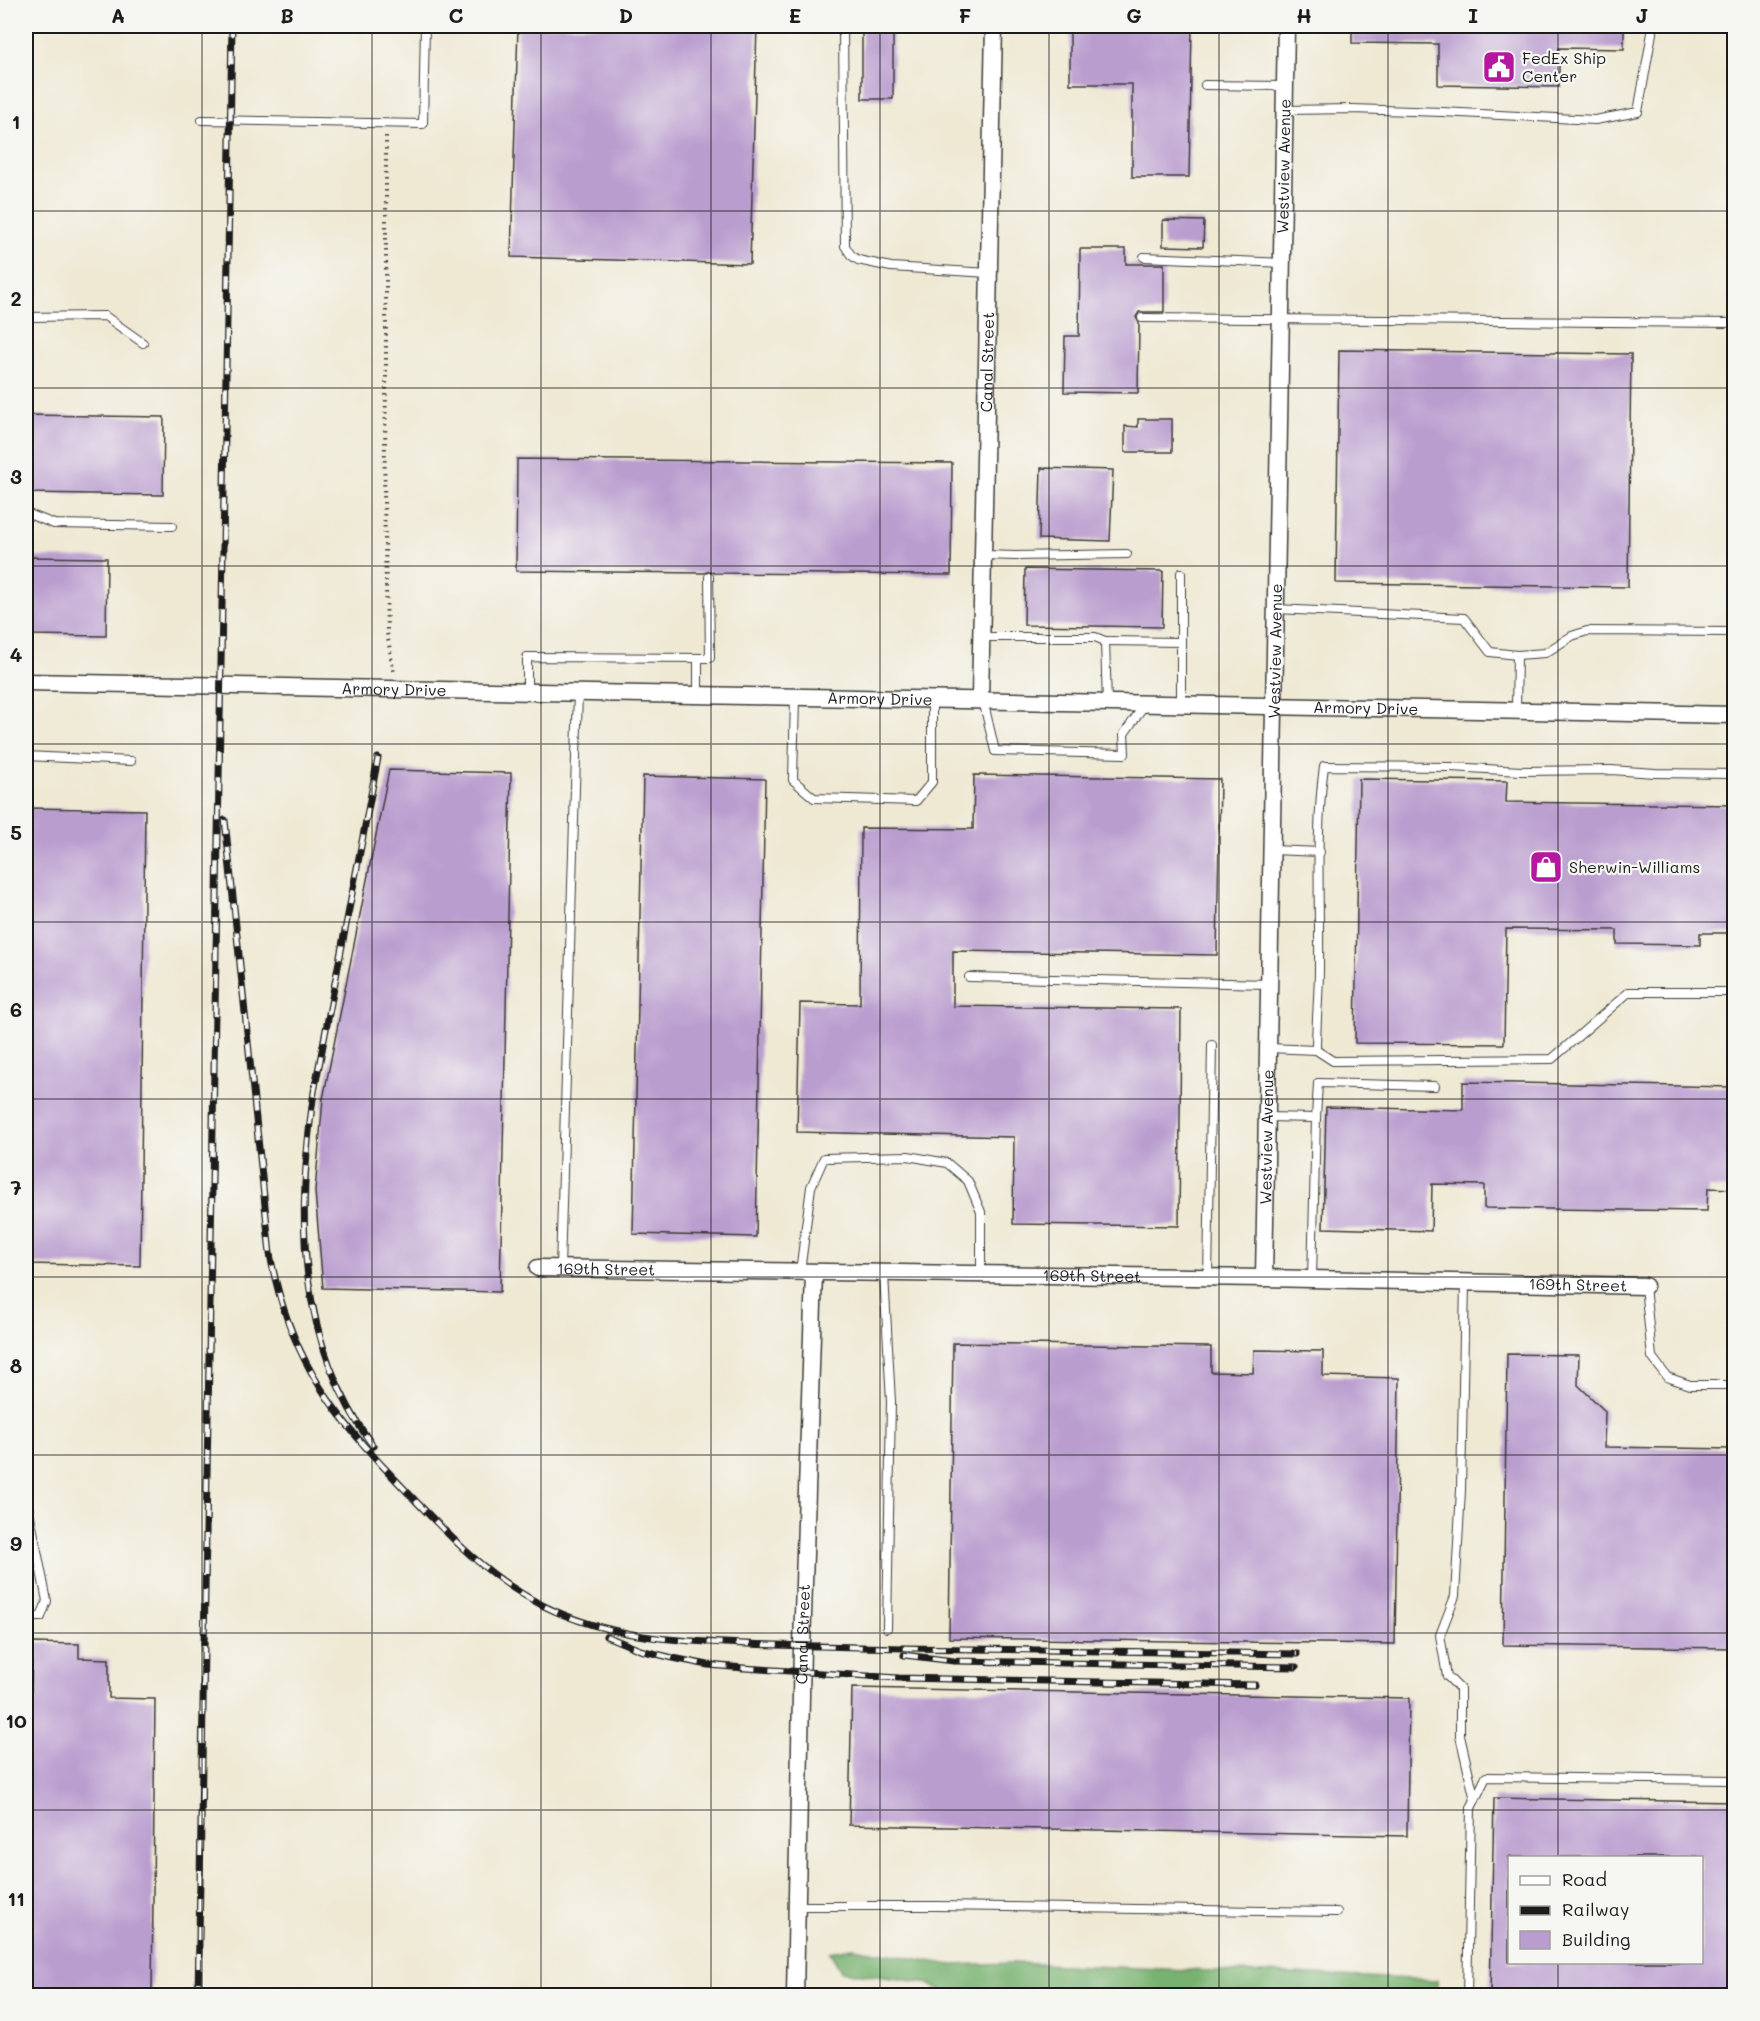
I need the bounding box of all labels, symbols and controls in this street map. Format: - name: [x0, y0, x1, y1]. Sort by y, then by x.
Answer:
- text: A: [111, 2, 125, 28]
- text: B: [280, 2, 294, 28]
- text: C: [449, 2, 464, 28]
- text: D: [619, 2, 633, 28]
- text: E: [789, 2, 801, 28]
- text: F: [959, 2, 972, 28]
- text: G: [1126, 2, 1142, 28]
- text: H: [1296, 2, 1312, 28]
- text: I: [1468, 2, 1478, 28]
- text: J: [1635, 2, 1649, 28]
- place label: FedEx Ship Center: [1522, 47, 1606, 86]
- public building icon: FedEx Ship Center: [1481, 49, 1517, 85]
- street label: Westview Avenue: [1271, 98, 1295, 234]
- text: 1: [12, 108, 20, 134]
- text: 2: [10, 285, 22, 311]
- street label: Canal Street: [975, 312, 998, 412]
- text: 3: [10, 463, 22, 489]
- street label: Westview Avenue: [1263, 583, 1286, 719]
- text: 4: [10, 641, 23, 667]
- street label: Armory Drive: [341, 677, 447, 700]
- street label: Armory Drive: [827, 686, 933, 710]
- street label: Armory Drive: [1313, 696, 1419, 719]
- text: 5: [10, 819, 22, 845]
- shop icon: Sherwin-Williams: [1528, 849, 1564, 885]
- place label: Sherwin-Williams: [1569, 856, 1700, 877]
- text: 6: [10, 996, 22, 1022]
- street label: Westview Avenue: [1254, 1069, 1278, 1205]
- text: 7: [10, 1174, 22, 1200]
- street label: 169th Street: [557, 1257, 655, 1280]
- street label: 169th Street: [1043, 1264, 1141, 1286]
- street label: 169th Street: [1528, 1273, 1627, 1296]
- text: 8: [10, 1352, 22, 1378]
- text: 9: [10, 1530, 22, 1556]
- street label: Canal Street: [790, 1584, 814, 1684]
- text: 10: [5, 1707, 27, 1733]
- legend: [1508, 1856, 1703, 1964]
- text: Road: [1562, 1867, 1607, 1891]
- text: 11: [7, 1885, 25, 1911]
- text: Railway: [1562, 1897, 1629, 1921]
- text: Building: [1562, 1927, 1630, 1951]

